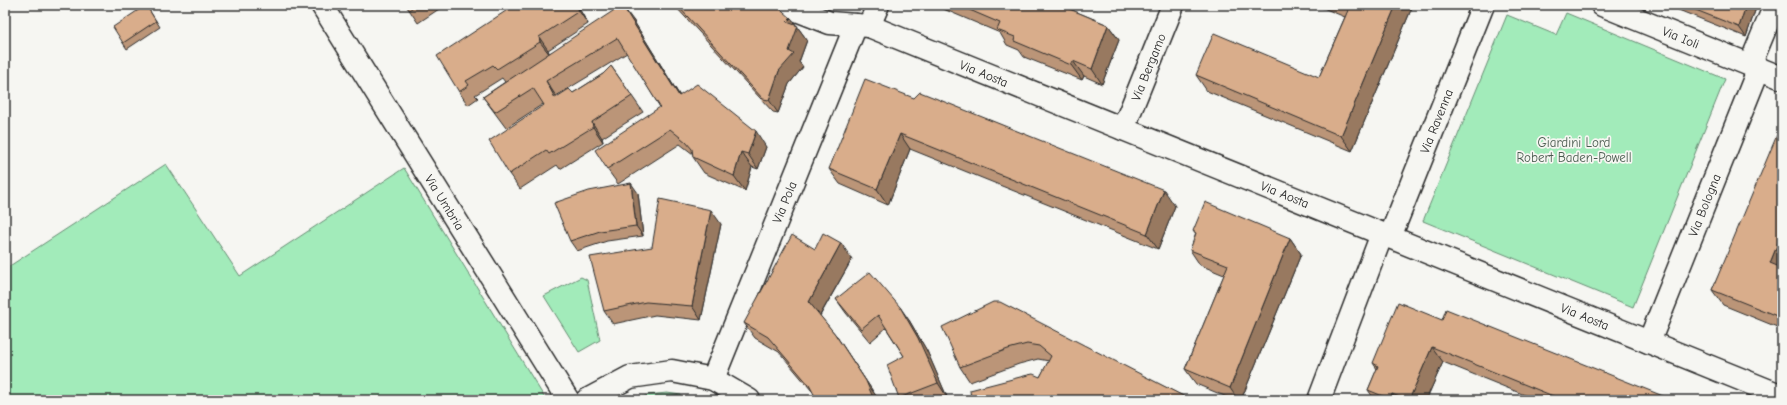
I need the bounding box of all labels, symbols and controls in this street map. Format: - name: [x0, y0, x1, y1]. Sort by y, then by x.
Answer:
- street label: Via Ioli: [1660, 23, 1702, 52]
- street label: Via Bergamo: [1128, 31, 1169, 103]
- street label: Via Aosta: [957, 57, 1010, 90]
- street label: Via Ravenna: [1417, 87, 1456, 156]
- park label: Giardini Lord Robert Baden-Powell: [1517, 135, 1632, 165]
- street label: Via Umbria: [422, 172, 467, 233]
- street label: Via Bologna: [1685, 172, 1724, 239]
- street label: Via Aosta: [1258, 178, 1311, 211]
- street label: Via Pola: [769, 179, 800, 225]
- street label: Via Aosta: [1558, 300, 1611, 333]

